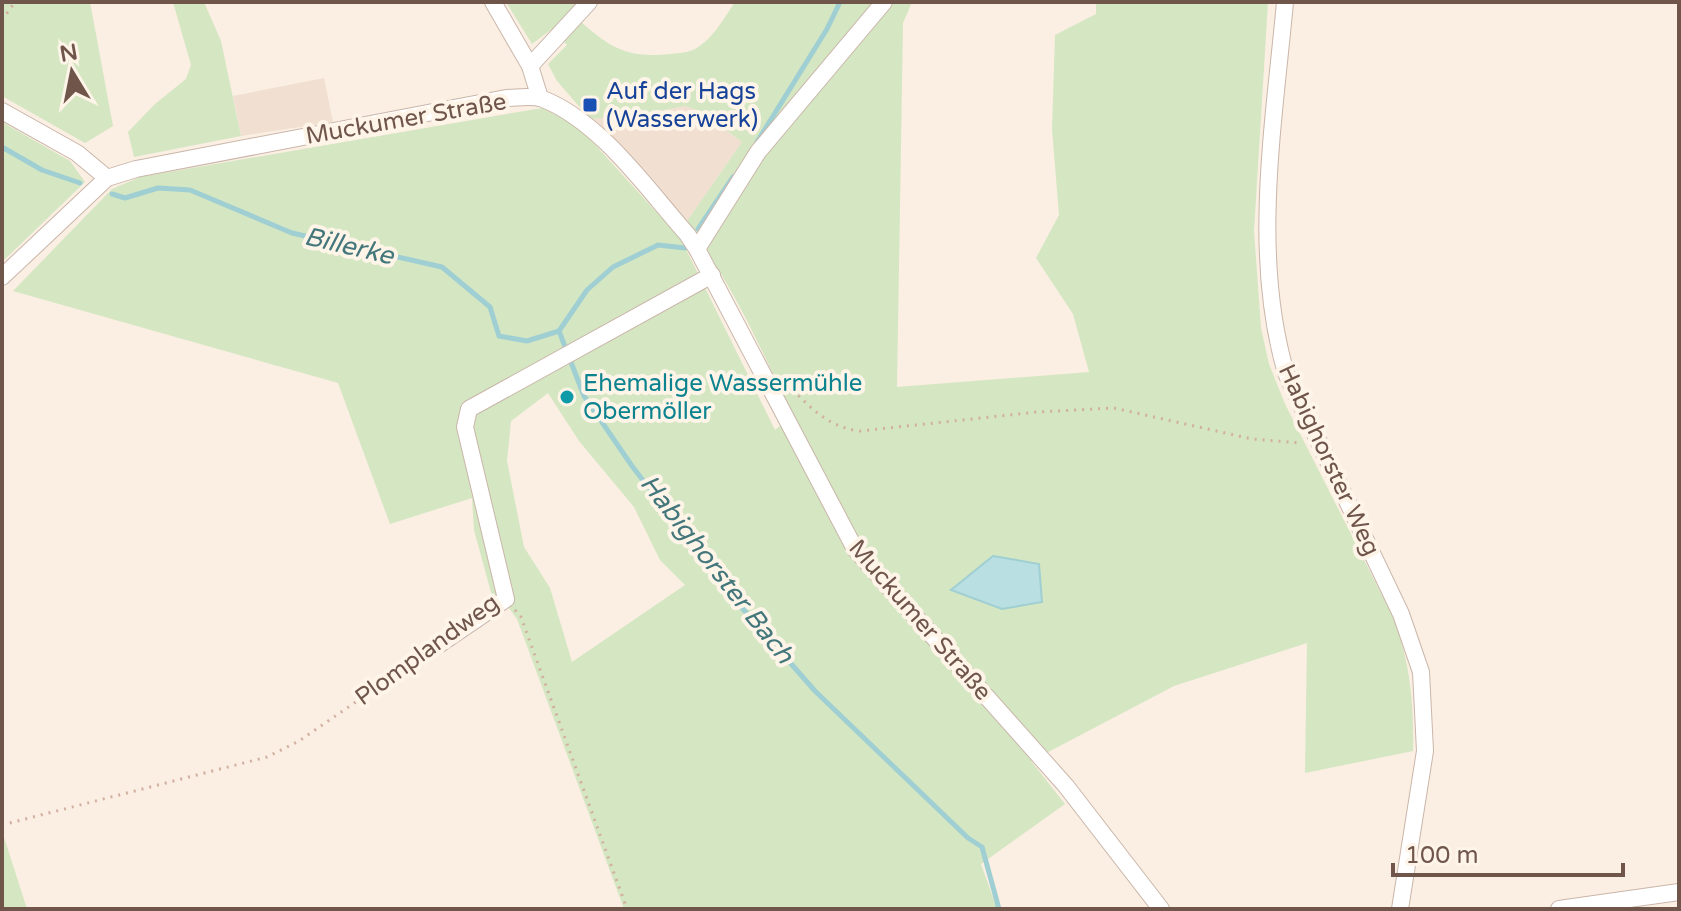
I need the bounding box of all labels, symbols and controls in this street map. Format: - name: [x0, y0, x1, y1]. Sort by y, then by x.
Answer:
- north arrow: [32, 32, 112, 112]
- text: N: [58, 39, 80, 68]
- place label: Auf der Hags (Wasserwerk): [606, 77, 758, 134]
- street label: Muckumer Straße: [303, 87, 509, 151]
- marker: Auf der Hags (Wasserwerk): [581, 96, 599, 114]
- water label: Billerke: [301, 221, 398, 272]
- street label: Habighorster Weg: [1272, 360, 1386, 560]
- place label: Ehemalige Wassermühle Obermöller: [583, 369, 862, 426]
- marker: Ehemalige Wassermühle Obermöller: [558, 388, 576, 406]
- water label: Habighorster Bach: [634, 468, 801, 670]
- street label: Muckumer Straße: [842, 534, 998, 706]
- street label: Plomplandweg: [349, 588, 505, 712]
- scale bar: [1393, 827, 1623, 877]
- text: 100 m: [1405, 841, 1479, 870]

